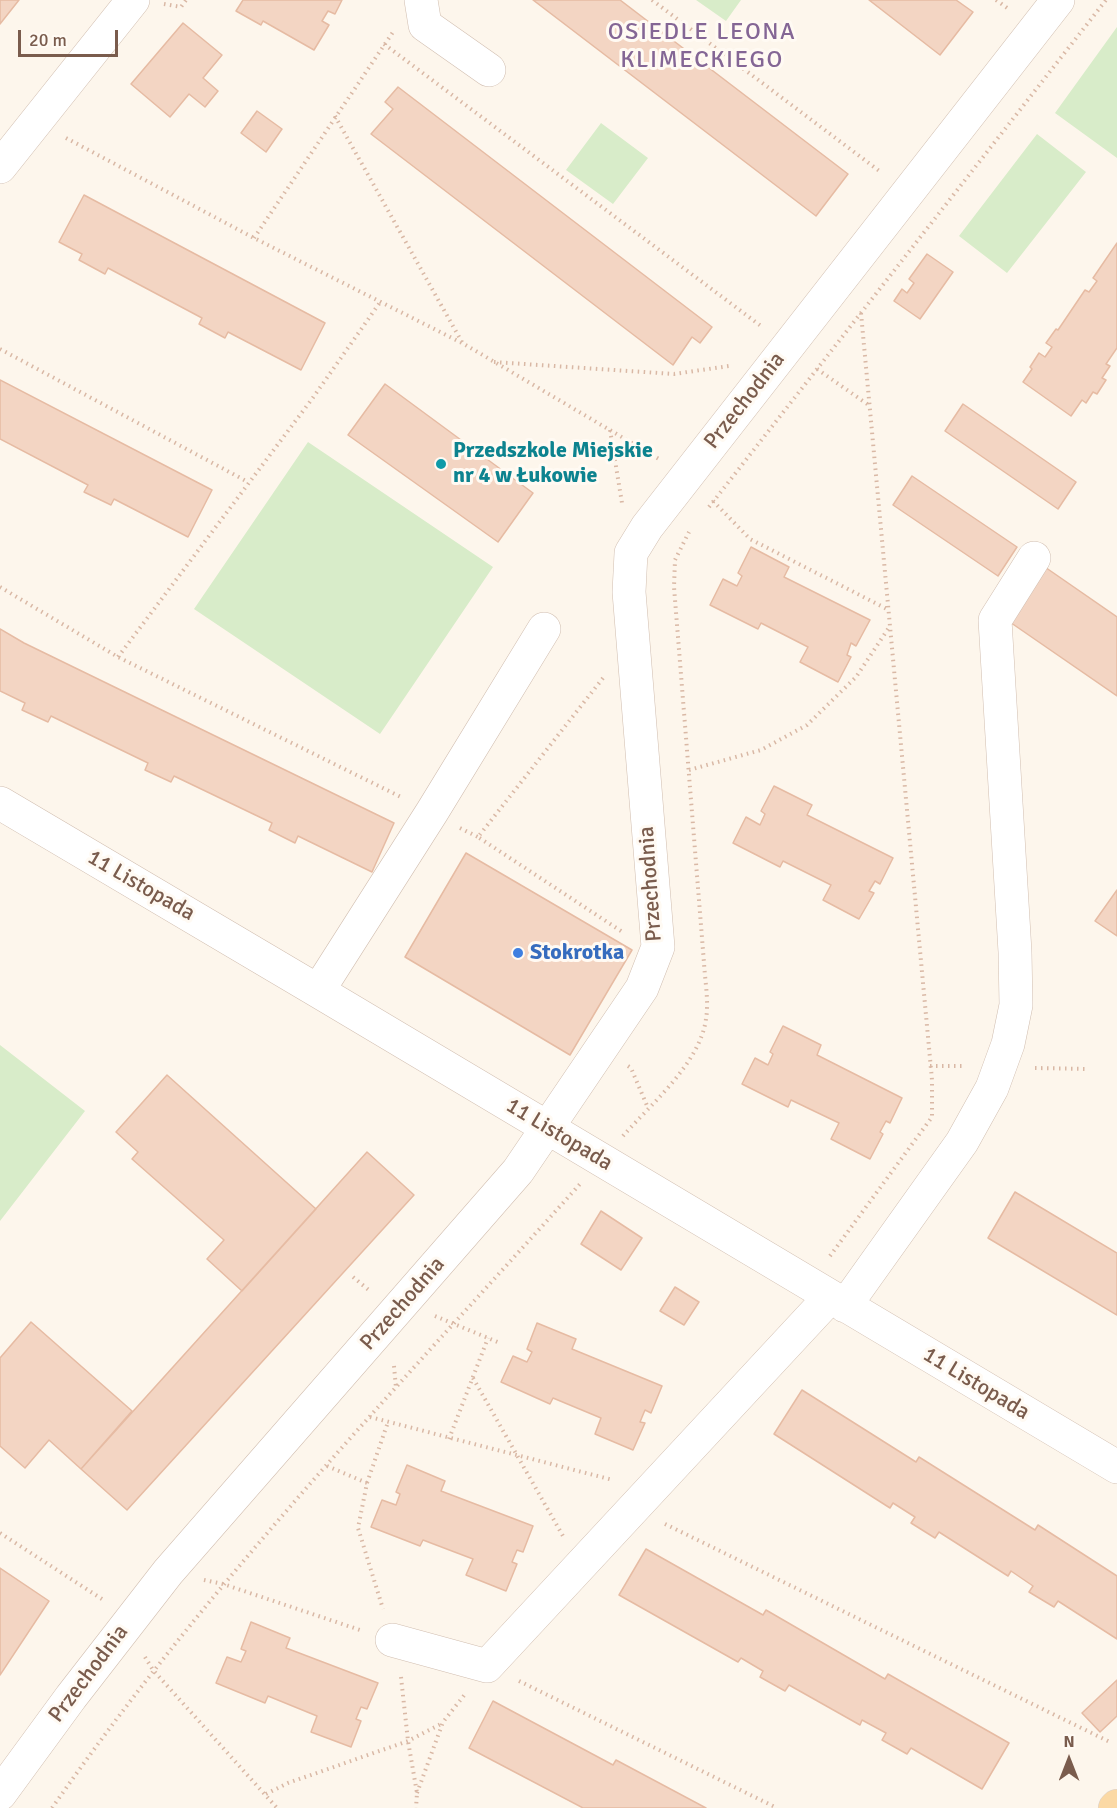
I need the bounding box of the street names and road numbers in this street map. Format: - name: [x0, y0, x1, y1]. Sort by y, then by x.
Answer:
- street label: Przechodnia: [699, 347, 791, 455]
- street label: Przechodnia: [634, 825, 668, 943]
- street label: 11 Listopada: [83, 845, 199, 927]
- street label: 11 Listopada: [501, 1093, 617, 1177]
- street label: Przechodnia: [355, 1252, 451, 1356]
- street label: 11 Listopada: [918, 1342, 1034, 1426]
- street label: Przechodnia: [44, 1620, 134, 1728]

